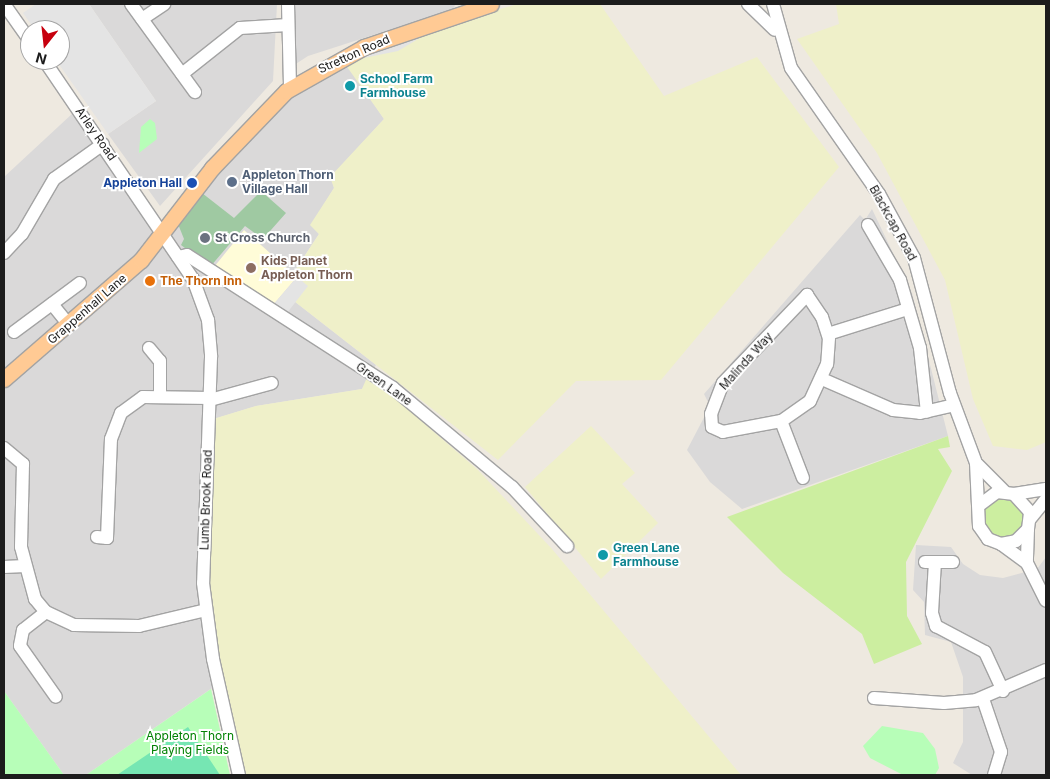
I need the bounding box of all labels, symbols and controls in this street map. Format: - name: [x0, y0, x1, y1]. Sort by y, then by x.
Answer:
- north arrow: [20, 20, 70, 70]
- street label: Stretton Road: [316, 32, 392, 76]
- text: N: [34, 49, 48, 69]
- place label: School Farm Farmhouse: [360, 72, 433, 100]
- marker: School Farm Farmhouse: [344, 80, 356, 92]
- street label: Arley Road: [72, 105, 120, 163]
- place label: Appleton Thorn Village Hall: [242, 168, 334, 196]
- place label: Appleton Hall: [103, 176, 182, 190]
- marker: Appleton Thorn Village Hall: [226, 176, 238, 188]
- marker: Appleton Hall: [186, 177, 198, 189]
- street label: Blackcap Road: [866, 183, 920, 263]
- place label: St Cross Church: [215, 231, 310, 245]
- marker: St Cross Church: [199, 232, 211, 244]
- place label: Kids Planet Appleton Thorn: [261, 254, 353, 282]
- marker: Kids Planet Appleton Thorn: [245, 262, 257, 274]
- street label: Grappenhall Lane: [45, 271, 129, 347]
- place label: The Thorn Inn: [160, 274, 242, 288]
- marker: The Thorn Inn: [144, 275, 156, 287]
- street label: Malinda Way: [716, 329, 776, 393]
- street label: Green Lane: [353, 359, 415, 409]
- street label: Lumb Brook Road: [197, 449, 215, 551]
- place label: Green Lane Farmhouse: [613, 541, 680, 569]
- marker: Green Lane Farmhouse: [597, 549, 609, 561]
- park label: Appleton Thorn Playing Fields: [146, 729, 234, 757]

